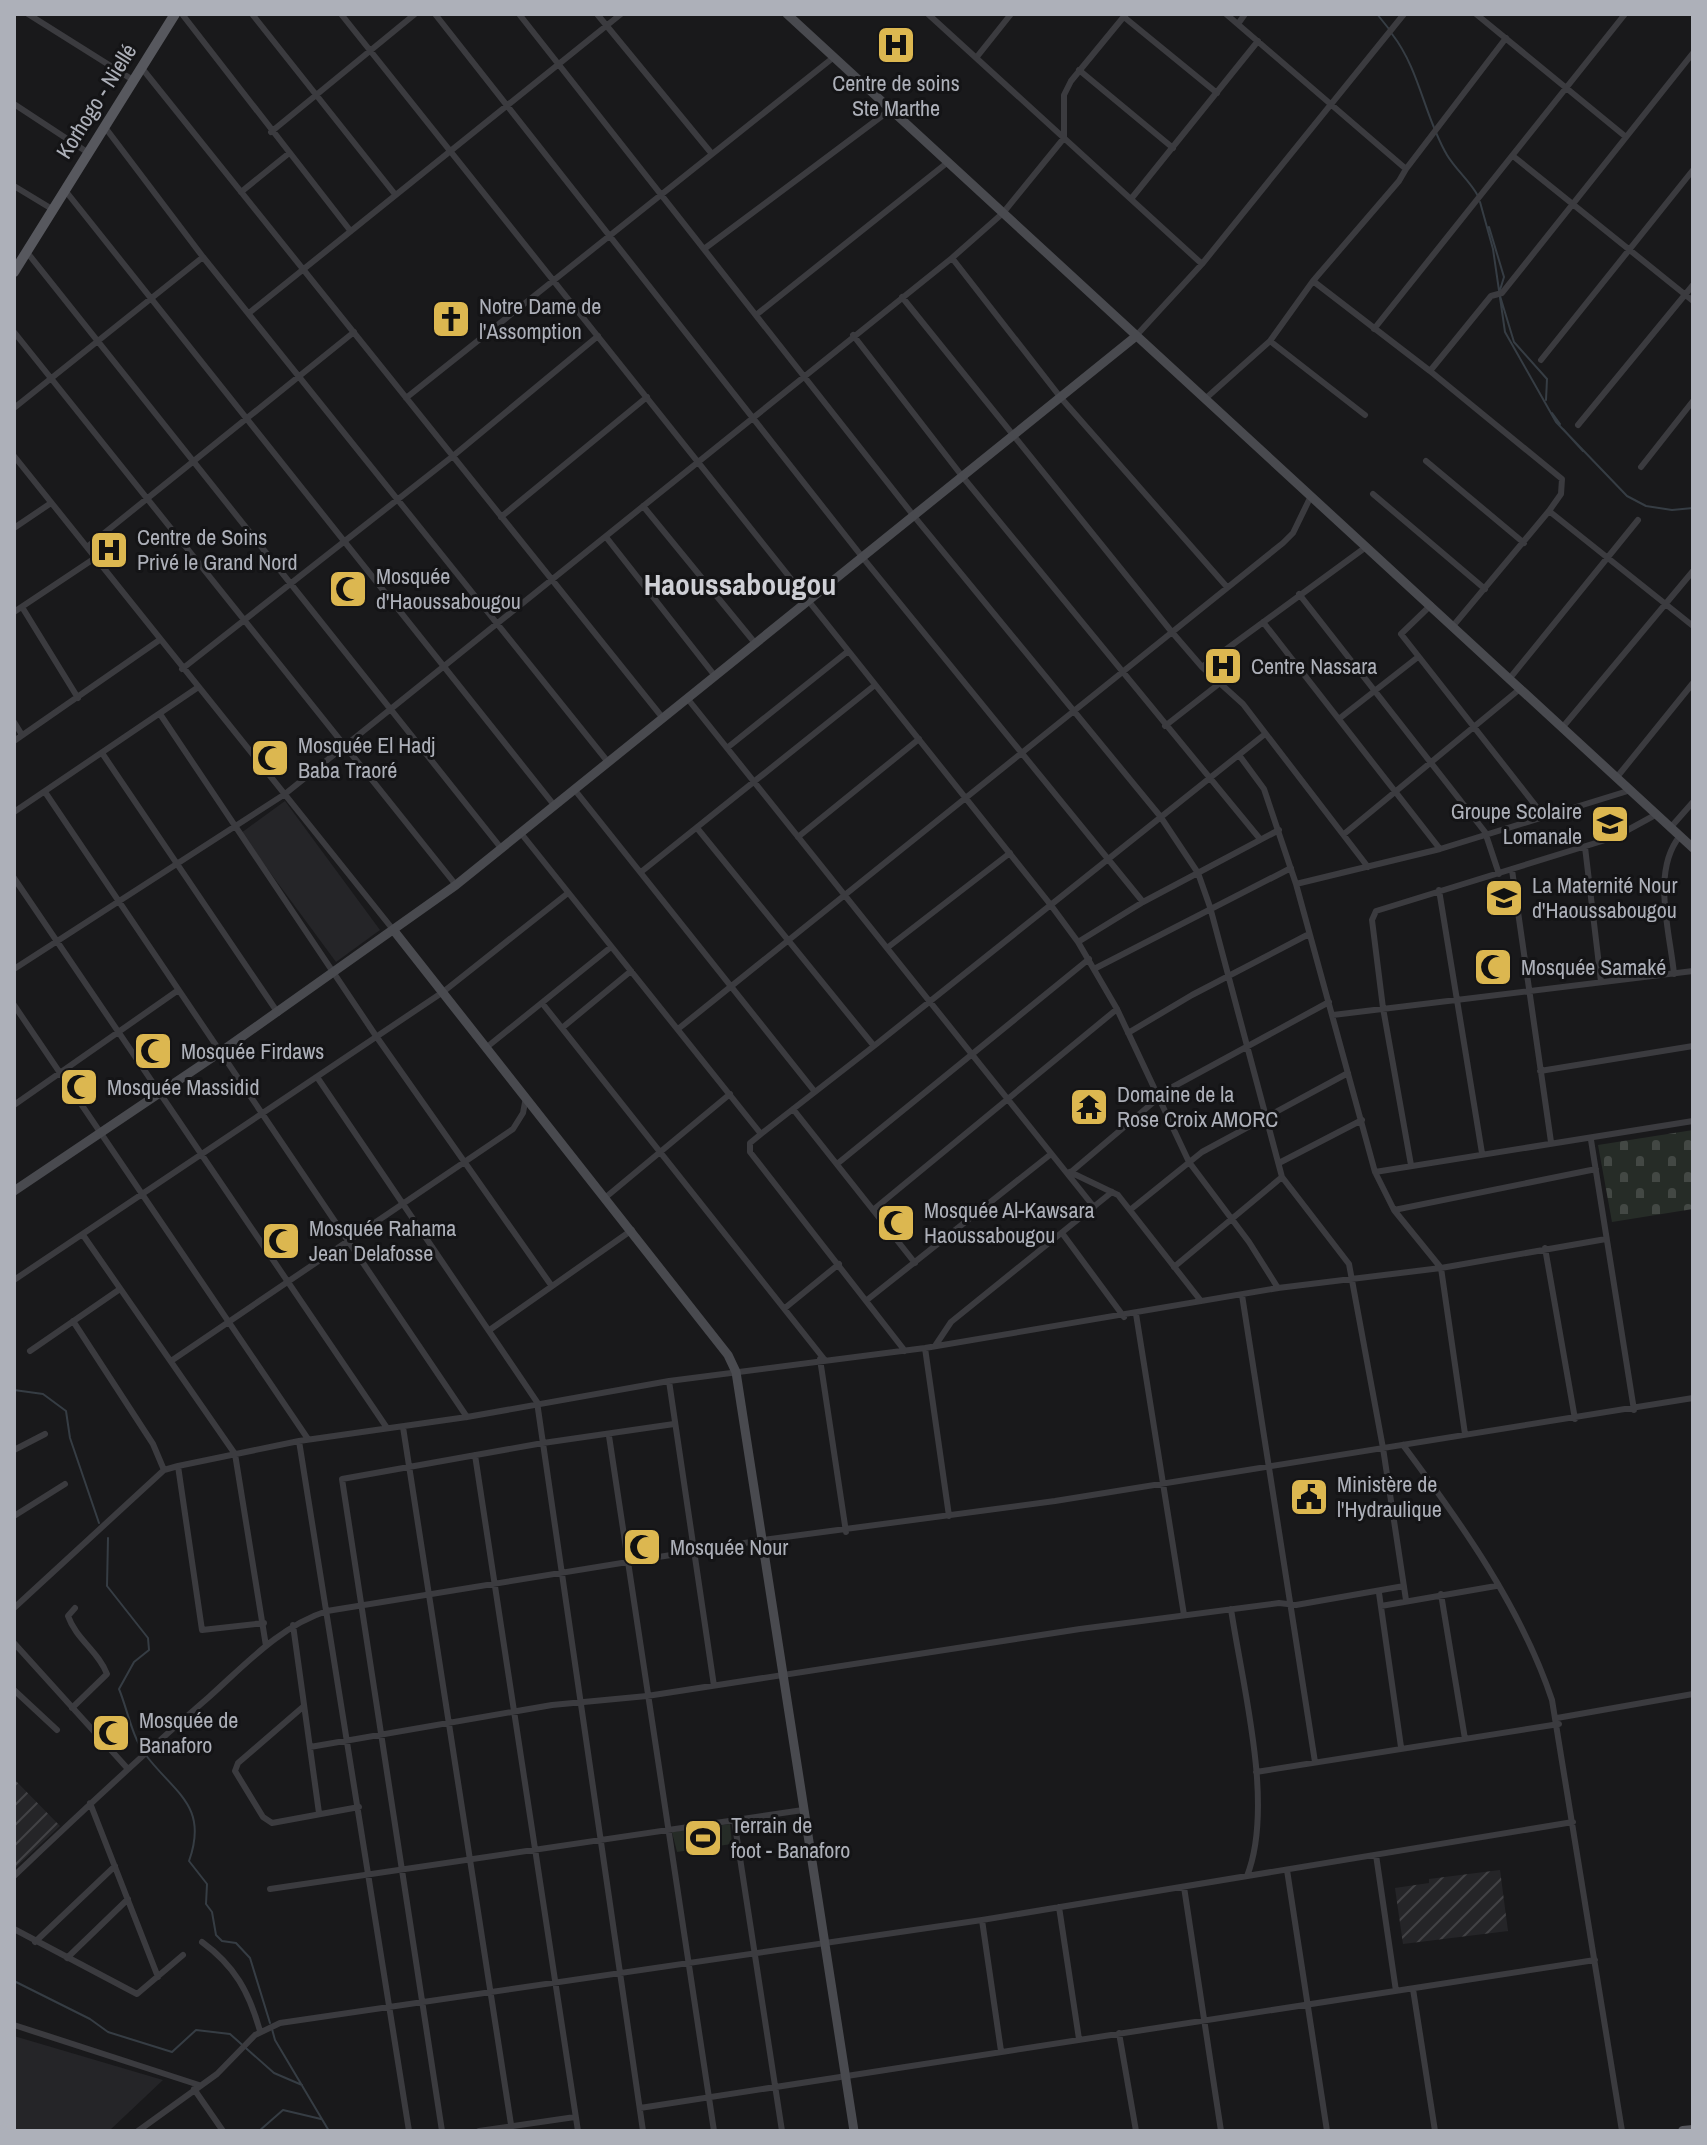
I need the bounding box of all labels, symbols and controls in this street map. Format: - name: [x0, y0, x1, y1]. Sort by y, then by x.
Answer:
- hospital icon: Centre de soins Ste Marthe: [875, 24, 917, 66]
- street label: Korhogo - Niellé: [49, 38, 143, 164]
- place label: Centre de soins Ste Marthe: [832, 68, 960, 123]
- place label: Notre Dame de l'Assomption: [479, 291, 601, 346]
- church icon: Notre Dame de l'Assomption: [430, 298, 472, 340]
- place label: Centre de Soins Privé le Grand Nord: [137, 522, 297, 577]
- hospital icon: Centre de Soins Privé le Grand Nord: [88, 529, 130, 571]
- place label: Mosquée d'Haoussabougou: [376, 561, 521, 616]
- district label: Haoussabougou: [644, 564, 836, 604]
- mosque icon: Mosquée d'Haoussabougou: [327, 568, 369, 610]
- hospital icon: Centre Nassara: [1202, 645, 1244, 687]
- place label: Centre Nassara: [1251, 651, 1377, 681]
- place label: Mosquée El Hadj Baba Traoré: [298, 730, 435, 785]
- mosque icon: Mosquée El Hadj Baba Traoré: [249, 737, 291, 779]
- place label: Groupe Scolaire Lomanale: [1451, 796, 1582, 851]
- school or university icon: Groupe Scolaire Lomanale: [1589, 803, 1631, 845]
- place label: La Maternité Nour d'Haoussabougou: [1532, 870, 1677, 925]
- school or university icon: La Maternité Nour d'Haoussabougou: [1483, 877, 1525, 919]
- mosque icon: Mosquée Samaké: [1472, 946, 1514, 988]
- place label: Mosquée Samaké: [1521, 952, 1666, 982]
- mosque icon: Mosquée Firdaws: [132, 1030, 174, 1072]
- place label: Mosquée Firdaws: [181, 1036, 324, 1066]
- mosque icon: Mosquée Massidid: [58, 1066, 100, 1108]
- place label: Mosquée Massidid: [107, 1072, 259, 1102]
- place label: Domaine de la Rose Croix AMORC: [1117, 1079, 1278, 1134]
- temple icon: Domaine de la Rose Croix AMORC: [1068, 1086, 1110, 1128]
- place label: Mosquée Al-Kawsara Haoussabougou: [924, 1195, 1094, 1250]
- mosque icon: Mosquée Al-Kawsara Haoussabougou: [875, 1202, 917, 1244]
- place label: Mosquée Rahama Jean Delafosse: [309, 1213, 456, 1268]
- mosque icon: Mosquée Rahama Jean Delafosse: [260, 1220, 302, 1262]
- place label: Ministère de l'Hydraulique: [1337, 1469, 1442, 1524]
- public building icon: Ministère de l'Hydraulique: [1288, 1476, 1330, 1518]
- mosque icon: Mosquée Nour: [621, 1526, 663, 1568]
- place label: Mosquée Nour: [670, 1532, 788, 1562]
- place label: Mosquée de Banaforo: [139, 1705, 238, 1760]
- mosque icon: Mosquée de Banaforo: [90, 1712, 132, 1754]
- place label: Terrain de foot - Banaforo: [731, 1810, 850, 1865]
- sports icon: Terrain de foot - Banaforo: [682, 1817, 724, 1859]

